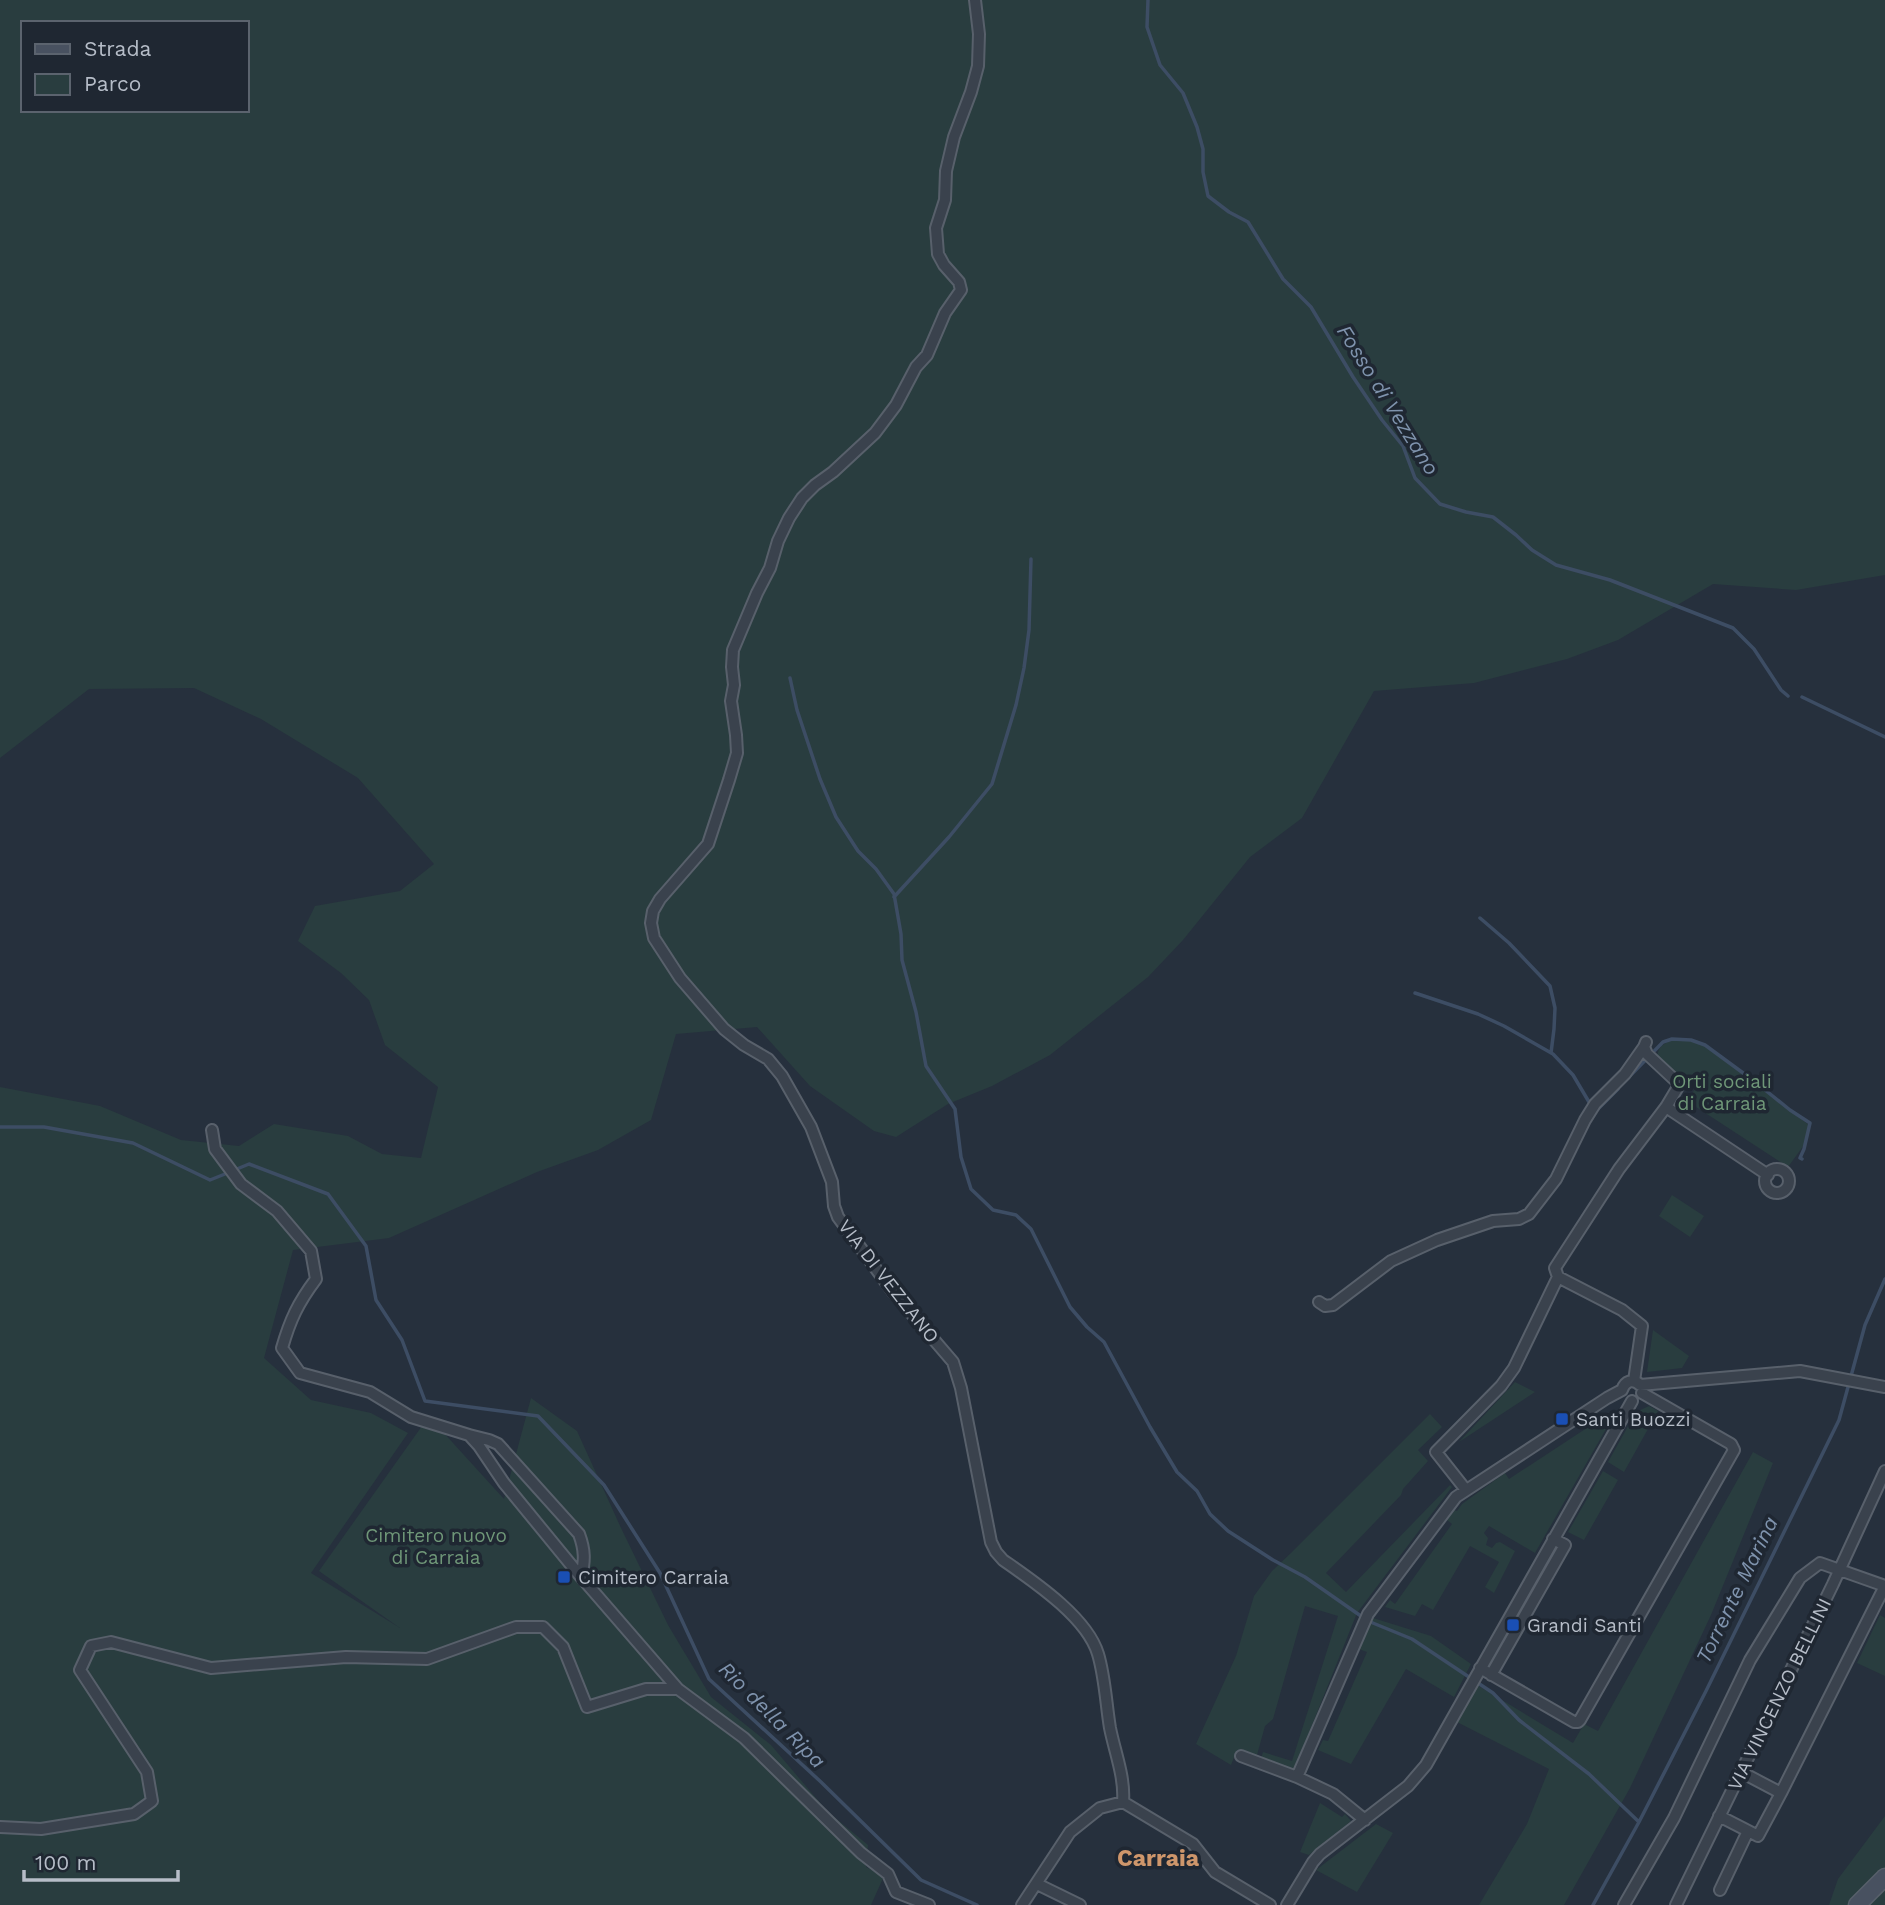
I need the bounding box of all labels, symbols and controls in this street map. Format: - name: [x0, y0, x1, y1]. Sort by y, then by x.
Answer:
- legend: [21, 21, 248, 112]
- text: Strada: [84, 36, 152, 61]
- text: Parco: [84, 71, 141, 96]
- water label: Fosso di Vezzano: [1332, 320, 1445, 480]
- park label: Orti sociali di Carraia: [1672, 1070, 1772, 1115]
- street label: VIA DI VEZZANO: [833, 1215, 944, 1348]
- place label: Santi Buozzi: [1576, 1408, 1691, 1431]
- marker: Santi Buozzi: [1554, 1411, 1570, 1427]
- water label: Torrente Marina: [1690, 1512, 1783, 1667]
- park label: Cimitero nuovo di Carraia: [365, 1524, 507, 1569]
- place label: Cimitero Carraia: [578, 1566, 729, 1589]
- marker: Cimitero Carraia: [556, 1569, 572, 1585]
- street label: VIA VINCENZO BELLINI: [1723, 1594, 1836, 1794]
- place label: Grandi Santi: [1527, 1614, 1642, 1637]
- marker: Grandi Santi: [1505, 1617, 1521, 1633]
- water label: Rio della Ripa: [714, 1656, 831, 1773]
- scale bar: [24, 1839, 178, 1883]
- district label: Carraia: [1117, 1845, 1200, 1872]
- text: 100 m: [35, 1850, 97, 1875]

